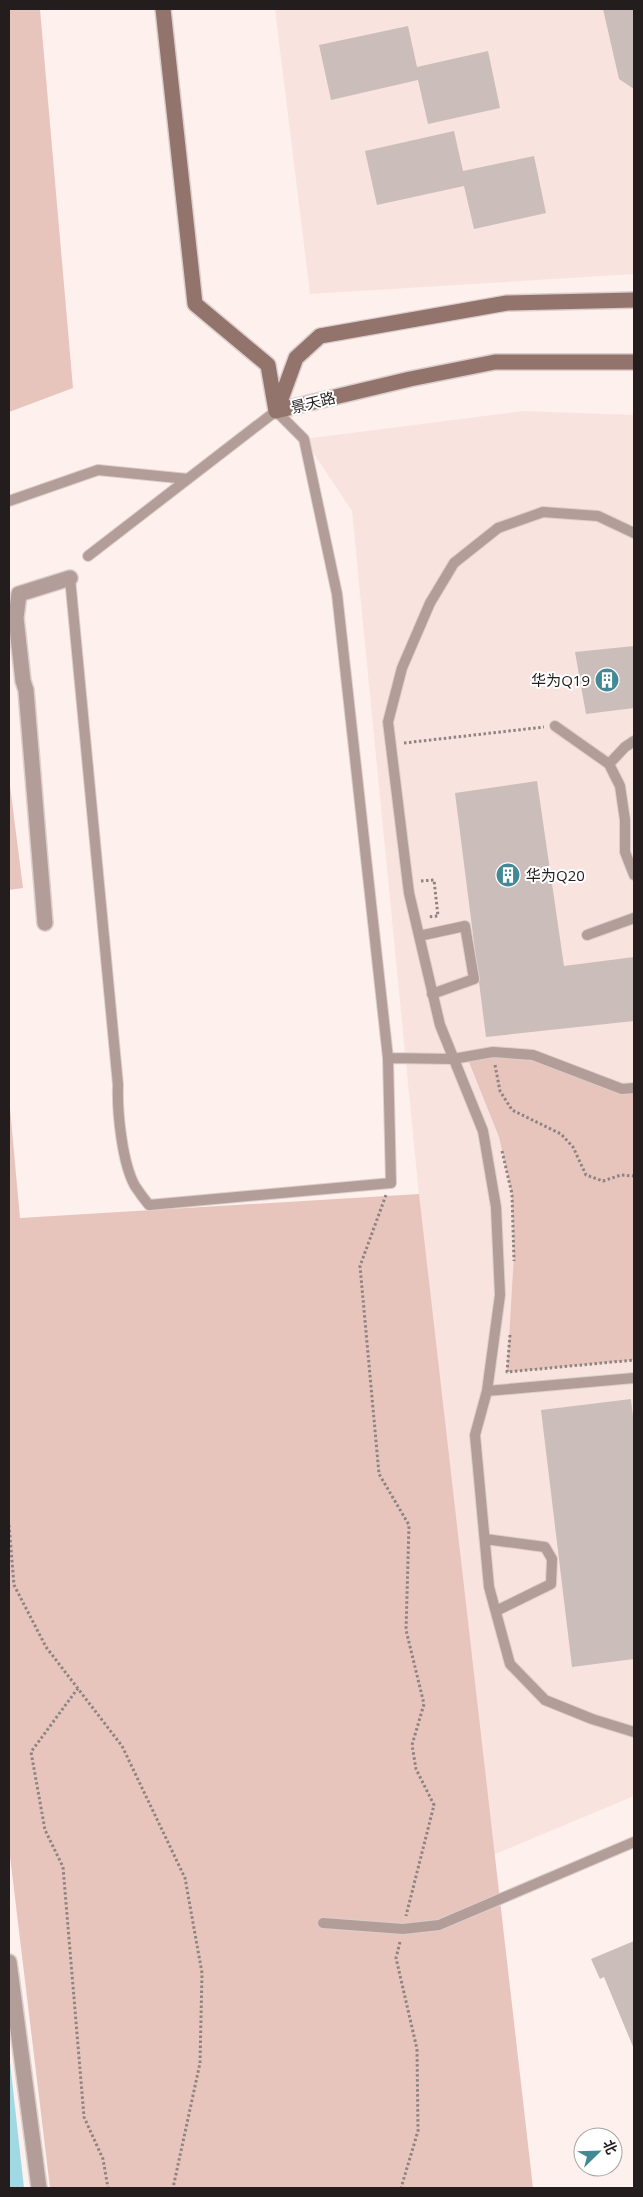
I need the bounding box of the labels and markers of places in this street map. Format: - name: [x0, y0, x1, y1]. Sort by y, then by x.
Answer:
- building icon: 华为Q19: [594, 667, 620, 693]
- place label: 华为Q19: [531, 670, 590, 690]
- building icon: 华为Q20: [495, 862, 521, 888]
- place label: 华为Q20: [526, 865, 585, 885]

